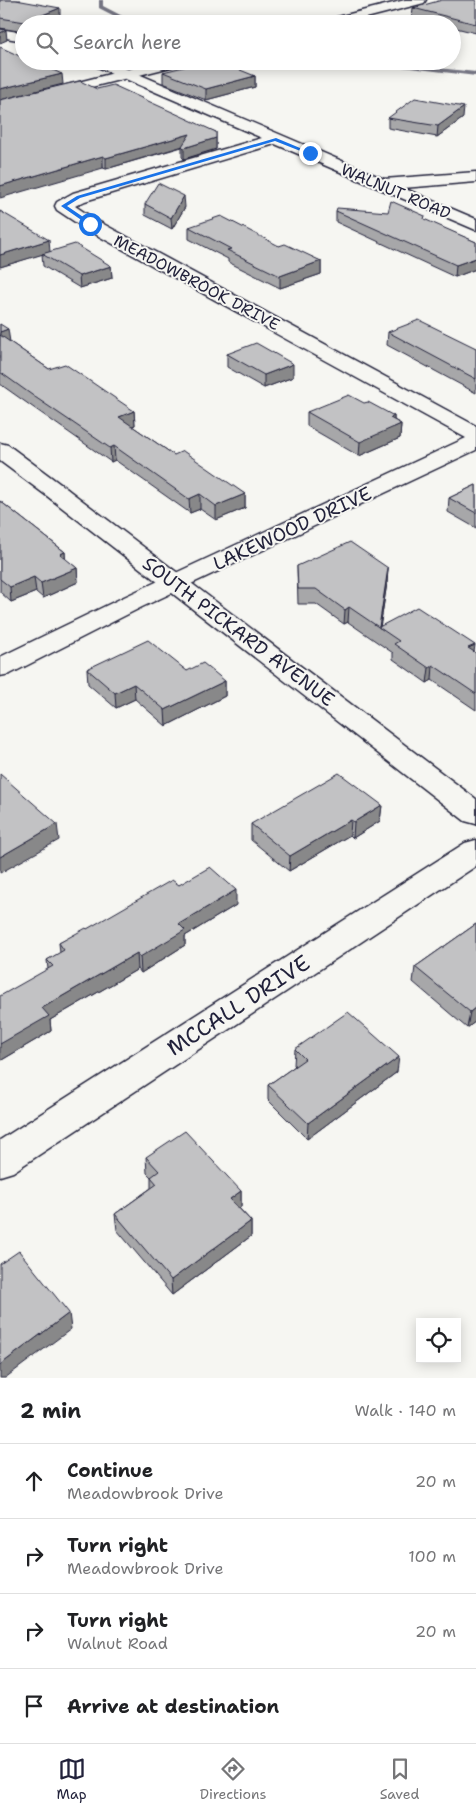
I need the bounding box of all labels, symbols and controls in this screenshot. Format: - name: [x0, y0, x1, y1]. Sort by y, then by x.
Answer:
- search box: [15, 15, 461, 70]
- icon: search: [33, 29, 61, 57]
- text: Search here: [73, 30, 182, 55]
- route end: [299, 142, 322, 165]
- street label: WALNUT ROAD: [338, 159, 454, 224]
- route start: [79, 213, 102, 236]
- street label: MEADOWBROOK DRIVE: [110, 230, 283, 335]
- street label: LAKEWOOD DRIVE: [209, 481, 376, 576]
- street label: SOUTH PICKARD AVENUE: [138, 551, 340, 712]
- street label: MCCALL DRIVE: [161, 948, 315, 1062]
- map controls: [416, 1318, 461, 1363]
- button: locate: [416, 1318, 461, 1363]
- text: 2 min: [20, 1397, 81, 1425]
- text: Walk · 140 m: [354, 1400, 456, 1421]
- text: Continue: [67, 1458, 153, 1483]
- icon: ahead: [20, 1467, 48, 1495]
- text: 20 m: [415, 1471, 456, 1492]
- text: Meadowbrook Drive: [67, 1483, 224, 1504]
- text: Turn right: [67, 1533, 168, 1558]
- icon: right: [20, 1542, 48, 1570]
- text: 100 m: [408, 1546, 456, 1567]
- text: Meadowbrook Drive: [67, 1558, 224, 1579]
- text: Turn right: [67, 1608, 168, 1633]
- icon: right: [20, 1617, 48, 1645]
- text: 20 m: [415, 1621, 456, 1642]
- text: Walnut Road: [67, 1633, 168, 1654]
- icon: arrive: [20, 1692, 48, 1720]
- text: Arrive at destination: [67, 1694, 279, 1719]
- tab: Map: [57, 1755, 87, 1803]
- tab: Directions: [200, 1755, 266, 1803]
- tab: Saved: [380, 1755, 419, 1803]

